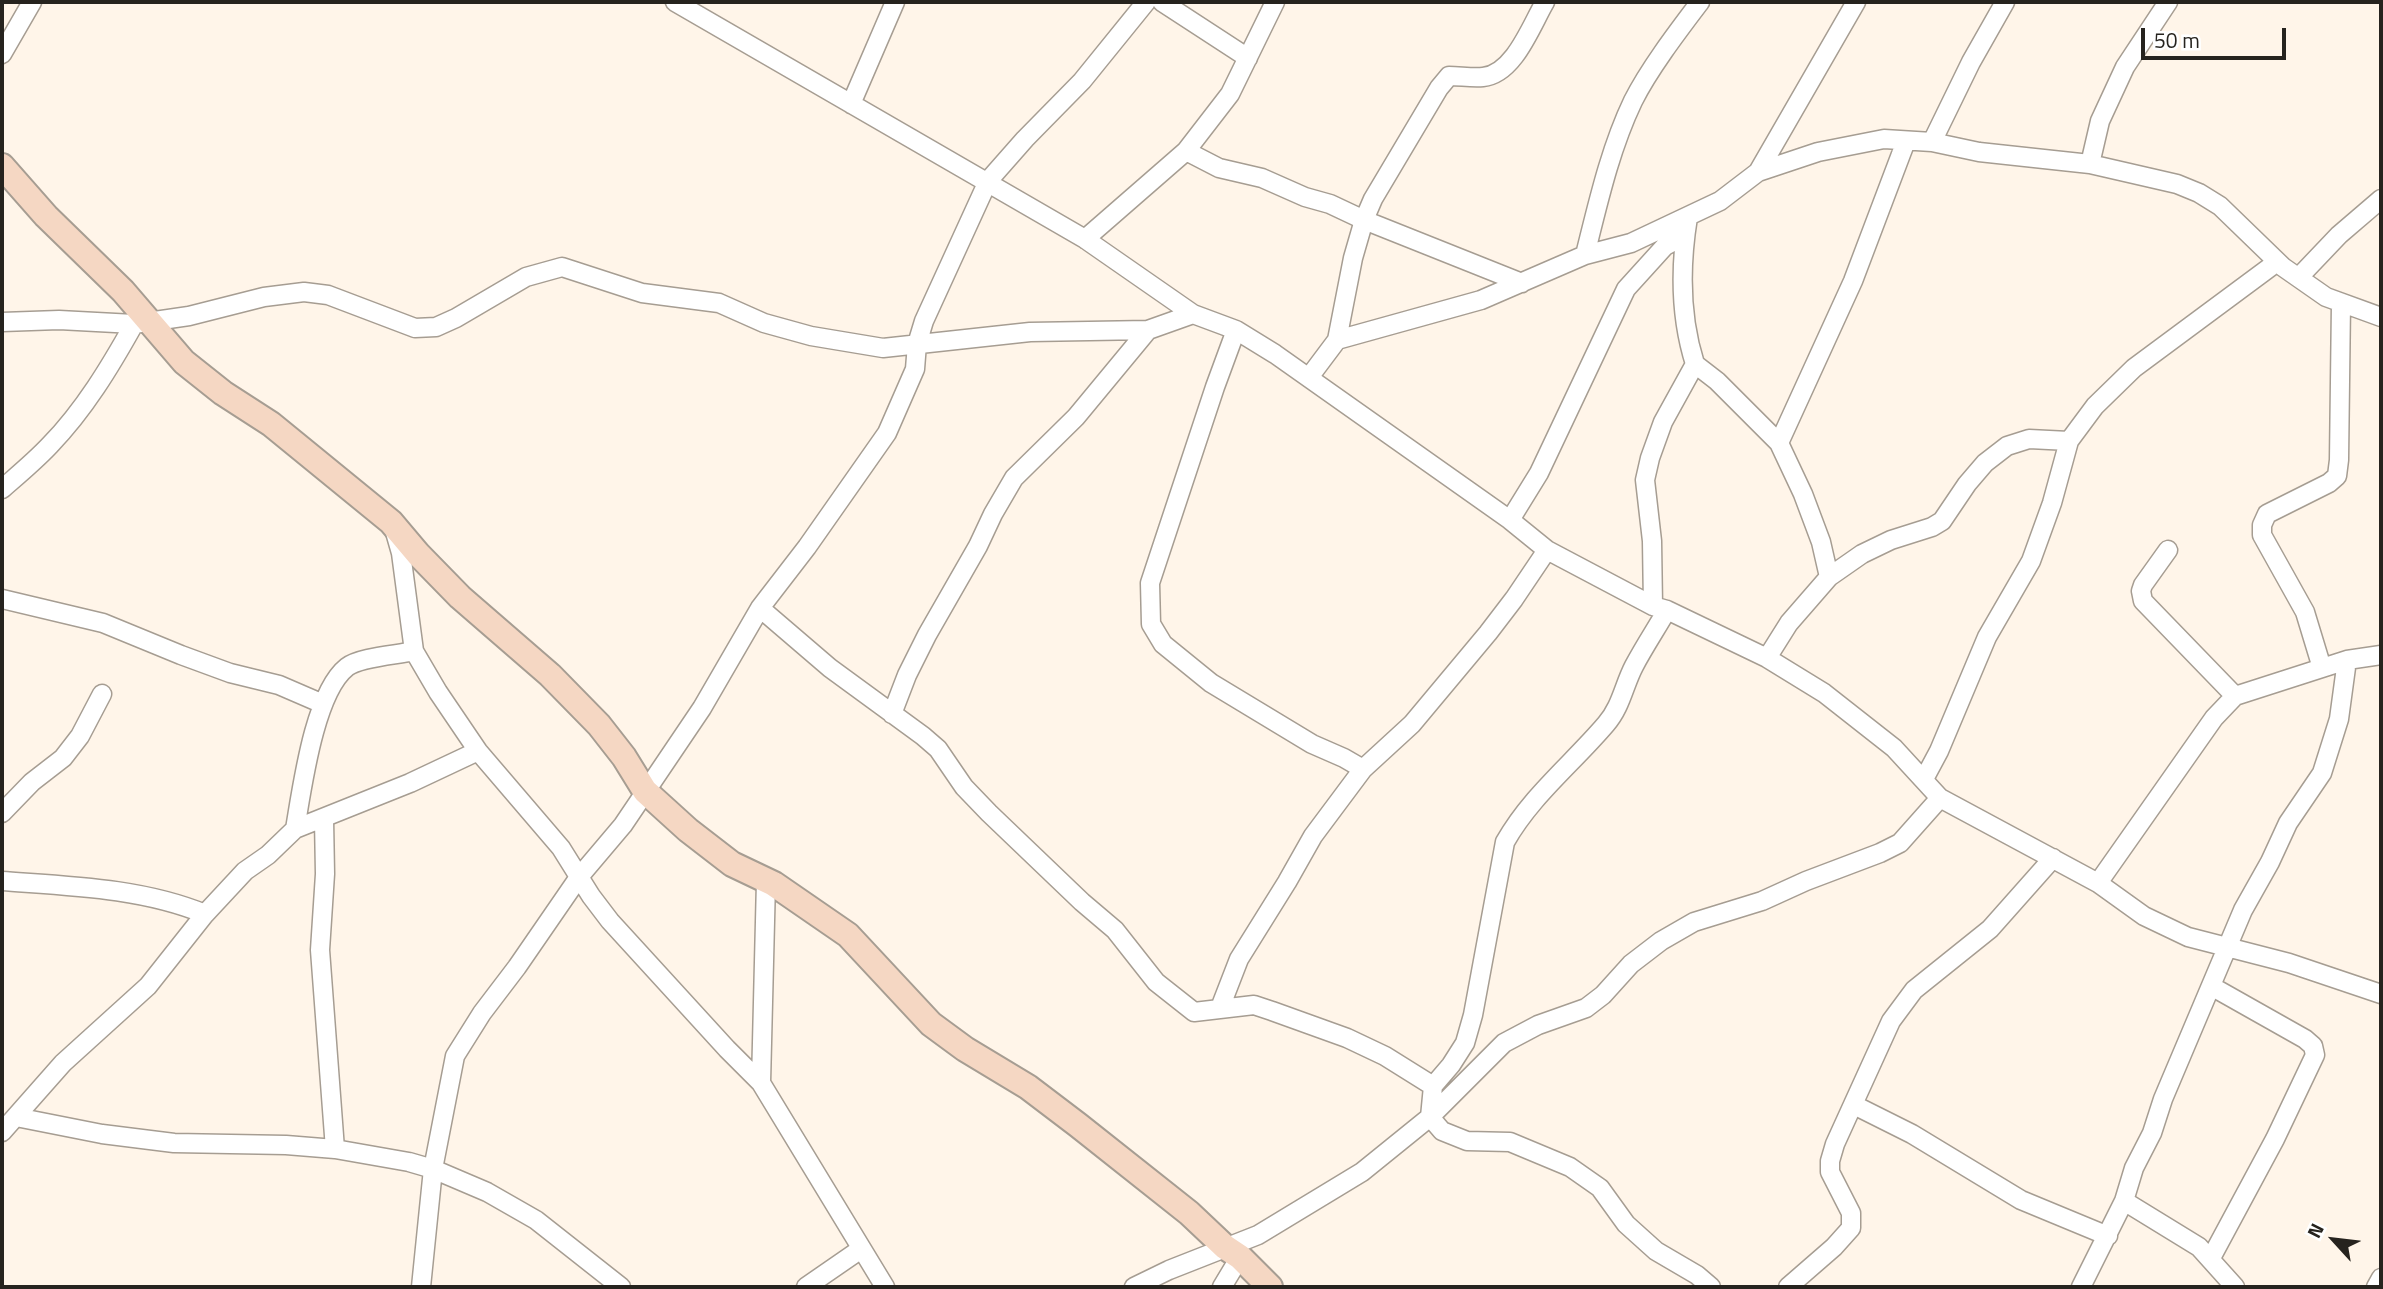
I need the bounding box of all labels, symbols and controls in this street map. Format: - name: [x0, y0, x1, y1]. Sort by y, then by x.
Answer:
- scale bar: [2145, 14, 2290, 58]
- text: 50 m: [2154, 24, 2200, 56]
- north arrow: [2299, 1205, 2369, 1275]
- text: N: [2299, 1218, 2331, 1243]

